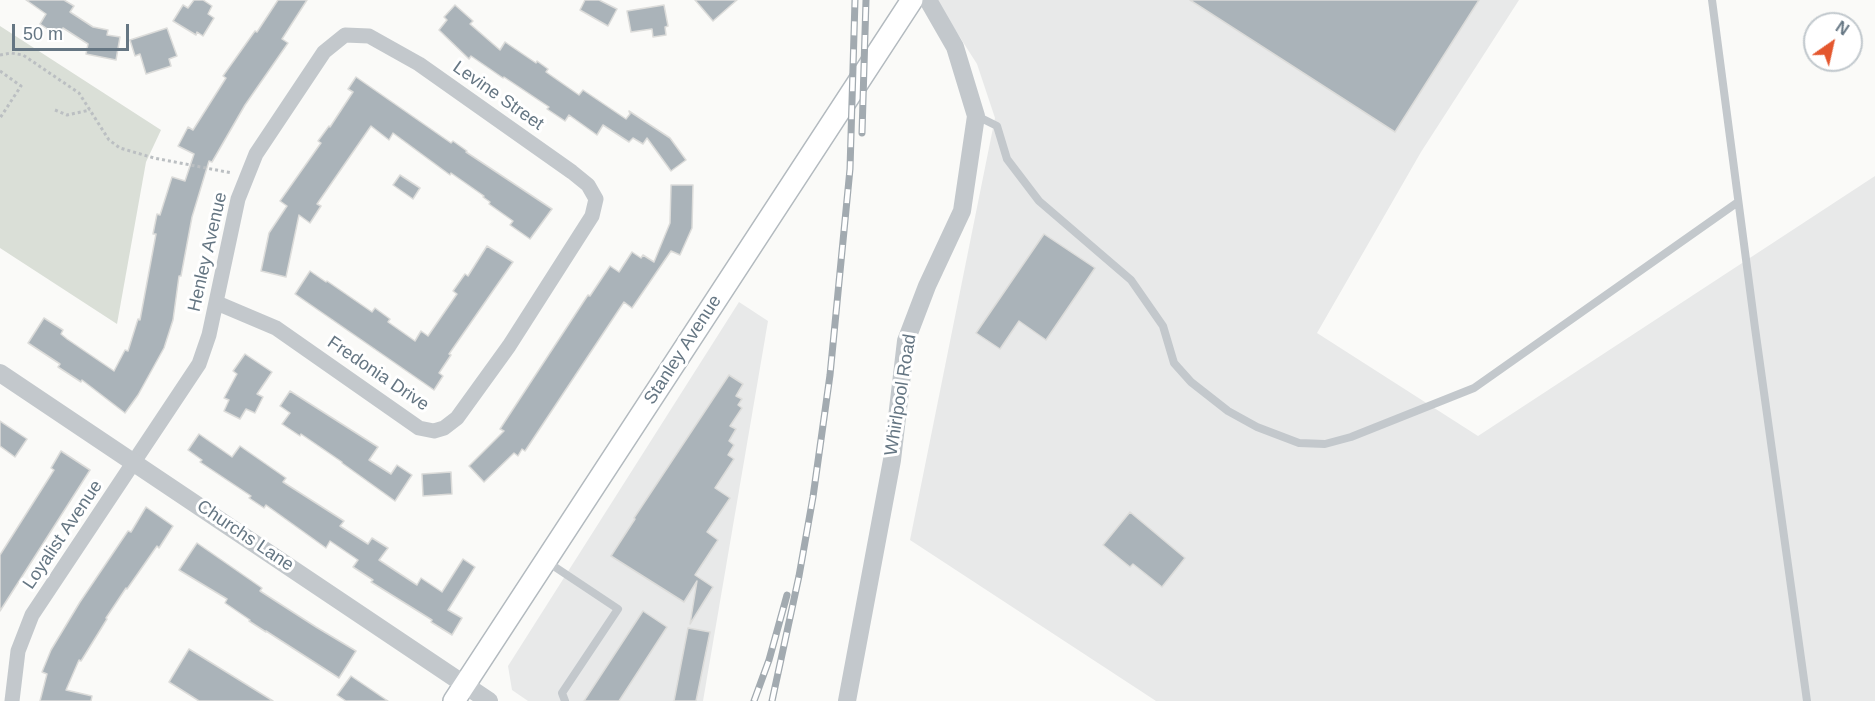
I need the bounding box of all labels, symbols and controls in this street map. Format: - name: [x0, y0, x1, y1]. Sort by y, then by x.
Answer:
- scale bar: [15, 12, 132, 50]
- north arrow: [1803, 12, 1863, 72]
- text: N: [1833, 18, 1852, 39]
- text: 50 m: [23, 24, 63, 44]
- street label: Levine Street: [448, 57, 548, 135]
- street label: Henley Avenue: [184, 190, 232, 314]
- street label: Stanley Avenue: [640, 291, 726, 409]
- street label: Fredonia Drive: [323, 332, 433, 416]
- street label: Whirlpool Road: [881, 333, 921, 457]
- street label: Loyalist Avenue: [19, 476, 107, 594]
- street label: Churchs Lane: [193, 496, 297, 576]

